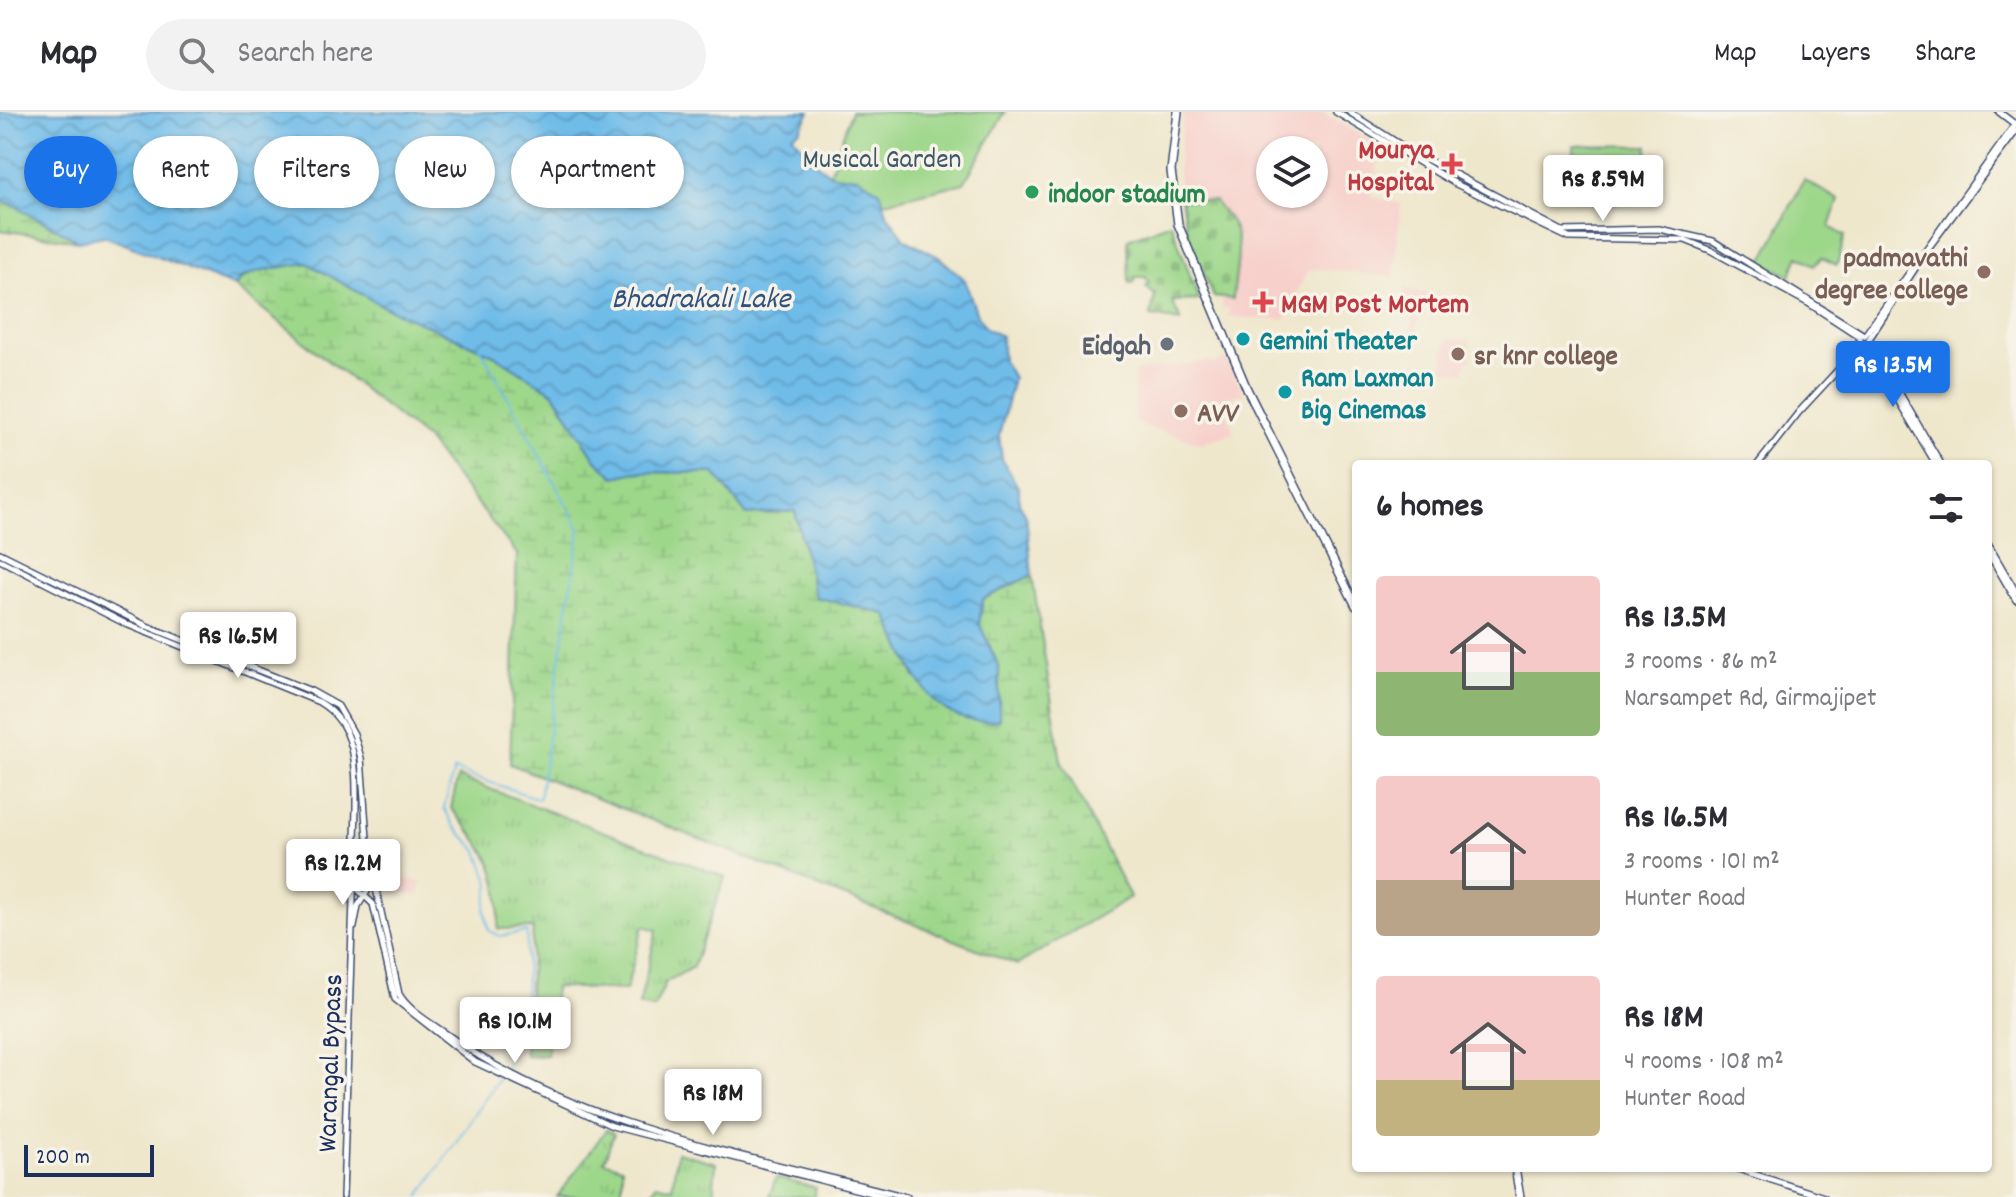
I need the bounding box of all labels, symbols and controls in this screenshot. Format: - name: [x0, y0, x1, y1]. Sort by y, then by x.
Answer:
- search box: [146, 19, 706, 91]
- text: Map: [40, 28, 98, 83]
- icon: search: [174, 33, 218, 77]
- text: Search here: [238, 34, 373, 77]
- text: Map: [1714, 35, 1757, 75]
- text: Layers: [1801, 35, 1871, 75]
- text: Share: [1915, 35, 1976, 75]
- place label: Mourya Hospital: [1347, 133, 1435, 205]
- chip: Buy: [24, 136, 117, 208]
- chip: Rent: [133, 136, 238, 208]
- chip: Filters: [254, 136, 379, 208]
- chip: New: [395, 136, 495, 208]
- chip: Apartment: [511, 136, 684, 208]
- map controls: [1256, 136, 1328, 208]
- button: layers: [1256, 136, 1328, 208]
- park label: Musical Garden: [803, 142, 961, 182]
- marker: Mourya Hospital: [1441, 153, 1463, 175]
- pin: Rs 8.59M: [1520, 155, 1686, 223]
- text: Rs 8.59M: [1561, 162, 1645, 199]
- place label: indoor stadium: [1048, 177, 1206, 217]
- marker: indoor stadium: [1023, 183, 1041, 201]
- place label: padmavathi degree college: [1815, 241, 1968, 313]
- marker: padmavathi degree college: [1975, 263, 1993, 281]
- water label: Bhadrakali Lake: [611, 280, 792, 323]
- place label: MGM Post Mortem: [1281, 287, 1469, 327]
- marker: MGM Post Mortem: [1252, 291, 1274, 313]
- place label: Gemini Theater: [1259, 324, 1417, 364]
- place label: Eidgah: [1082, 329, 1151, 369]
- marker: Gemini Theater: [1234, 330, 1252, 348]
- marker: Eidgah: [1158, 335, 1176, 353]
- place label: sr knr college: [1474, 339, 1618, 379]
- pin: Rs 13.5M: [1810, 341, 1976, 409]
- marker: sr knr college: [1449, 345, 1467, 363]
- text: Rs 13.5M: [1854, 348, 1932, 385]
- place label: Ram Laxman Big Cinemas: [1301, 361, 1434, 433]
- marker: Ram Laxman Big Cinemas: [1276, 383, 1294, 401]
- place label: AVV: [1197, 396, 1240, 436]
- marker: AVV: [1172, 402, 1190, 420]
- text: 6 homes: [1376, 484, 1484, 533]
- icon: filters: [1924, 486, 1968, 530]
- text: Rs 13.5M: [1624, 595, 1727, 644]
- icon: home: [1440, 608, 1536, 704]
- pin: Rs 16.5M: [155, 612, 321, 680]
- text: Rs 16.5M: [198, 619, 278, 656]
- text: 3 rooms · 86 m²: [1624, 644, 1777, 681]
- text: Narsampet Rd, Girmajipet: [1624, 681, 1877, 718]
- text: Rs 16.5M: [1624, 795, 1728, 844]
- icon: home: [1440, 808, 1536, 904]
- pin: Rs 12.2M: [260, 839, 426, 907]
- text: 3 rooms · 101 m²: [1624, 844, 1780, 881]
- text: Rs 12.2M: [304, 846, 382, 883]
- text: Hunter Road: [1624, 881, 1746, 918]
- street label: Warangal Bypass: [310, 973, 356, 1153]
- text: Rs 18M: [1624, 995, 1704, 1044]
- pin: Rs 10.1M: [432, 997, 598, 1065]
- text: Rs 10.1M: [478, 1004, 552, 1041]
- icon: home: [1440, 1008, 1536, 1104]
- text: 4 rooms · 108 m²: [1624, 1044, 1784, 1081]
- pin: Rs 18M: [648, 1069, 778, 1137]
- text: Rs 18M: [683, 1076, 743, 1113]
- text: Hunter Road: [1624, 1081, 1746, 1118]
- scale bar: [24, 1141, 154, 1177]
- text: 200 m: [36, 1143, 90, 1174]

